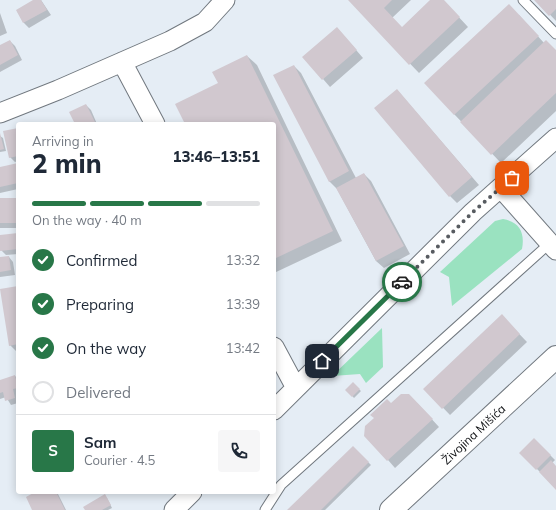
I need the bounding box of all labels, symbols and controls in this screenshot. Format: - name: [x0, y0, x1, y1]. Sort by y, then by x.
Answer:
- text: Arriving in: [32, 133, 94, 149]
- text: 2 min: [32, 147, 102, 180]
- text: 13:46–13:51: [173, 147, 260, 166]
- pin: [495, 161, 529, 195]
- icon: bag: [501, 167, 523, 189]
- text: On the way · 40 m: [32, 212, 142, 228]
- icon: check: [32, 249, 54, 271]
- text: Confirmed: [66, 251, 137, 270]
- text: 13:32: [226, 252, 260, 268]
- courier: [382, 262, 422, 302]
- icon: car: [391, 271, 413, 293]
- icon: check: [32, 293, 54, 315]
- text: Preparing: [66, 295, 134, 314]
- text: 13:39: [226, 296, 260, 312]
- icon: check: [32, 337, 54, 359]
- text: On the way: [66, 339, 146, 358]
- text: 13:42: [226, 340, 260, 356]
- pin: [305, 344, 339, 378]
- icon: home: [311, 350, 333, 372]
- text: Delivered: [66, 383, 131, 402]
- street label: Živojina Mišića: [438, 401, 508, 467]
- button: phone: [218, 430, 260, 472]
- text: Sam: [84, 433, 116, 452]
- text: S: [48, 441, 58, 460]
- text: Courier · 4.5: [84, 452, 155, 468]

